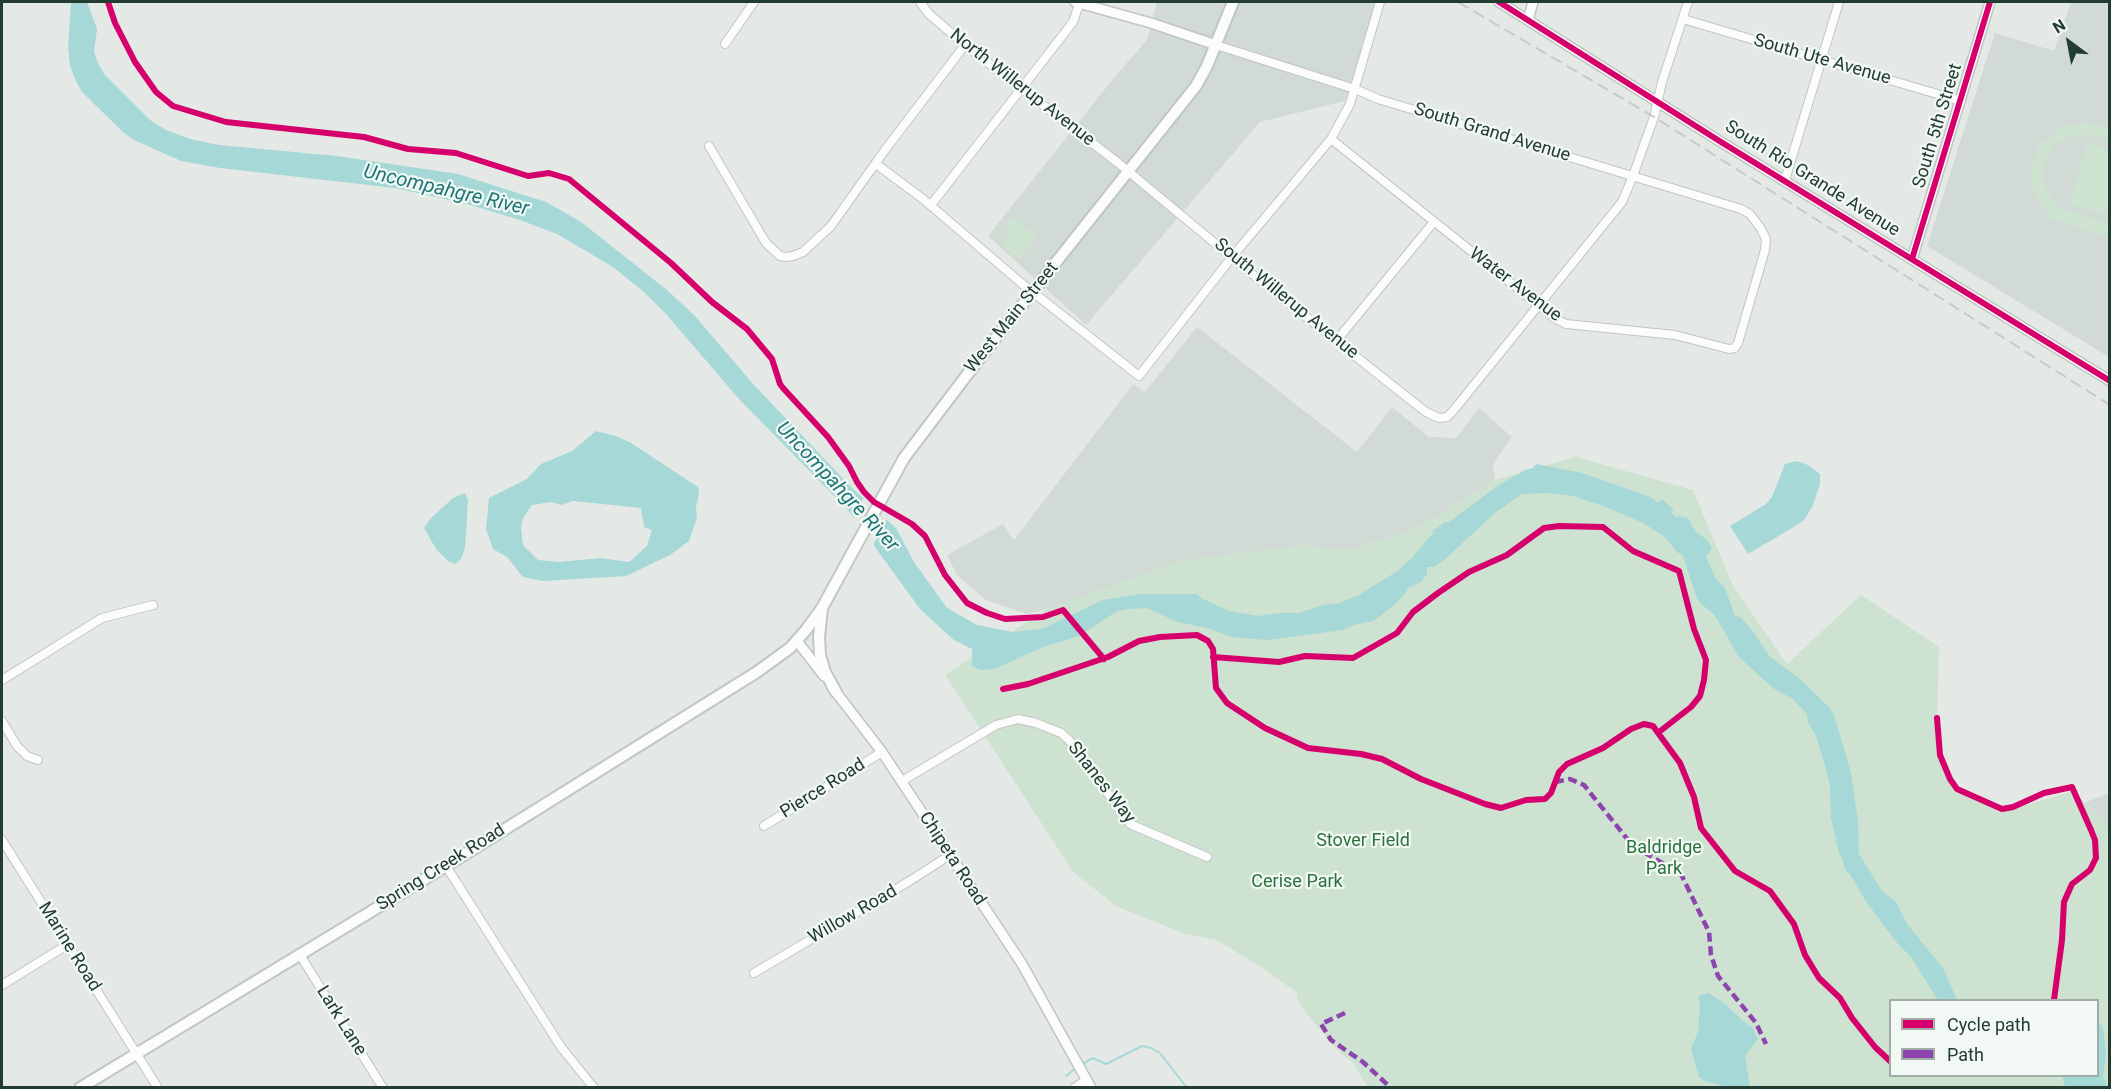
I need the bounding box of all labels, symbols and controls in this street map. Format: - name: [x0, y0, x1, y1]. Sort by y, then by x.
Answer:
- north arrow: [2039, 12, 2099, 72]
- text: N: [2049, 15, 2069, 37]
- street label: North Willerup Avenue: [945, 25, 1099, 151]
- street label: South Ute Avenue: [1751, 30, 1893, 90]
- street label: South 5th Street: [1909, 61, 1967, 191]
- street label: South Grand Avenue: [1411, 99, 1573, 167]
- street label: South Rio Grande Avenue: [1721, 116, 1903, 242]
- water label: Uncompahgre River: [361, 160, 531, 222]
- street label: South Willerup Avenue: [1210, 234, 1362, 364]
- street label: Water Avenue: [1464, 243, 1566, 327]
- street label: West Main Street: [961, 258, 1063, 378]
- water label: Uncompahgre River: [771, 417, 903, 557]
- street label: Shanes Way: [1062, 738, 1140, 828]
- street label: Pierce Road: [777, 754, 869, 824]
- street label: Chipeta Road: [914, 808, 990, 910]
- street label: Spring Creek Road: [373, 820, 509, 916]
- park label: Stover Field: [1316, 830, 1410, 852]
- park label: Baldridge Park: [1626, 837, 1702, 880]
- park label: Cerise Park: [1251, 871, 1343, 893]
- street label: Willow Road: [805, 881, 901, 949]
- street label: Marine Road: [33, 898, 105, 996]
- street label: Lark Lane: [311, 982, 371, 1060]
- legend: [1889, 999, 2099, 1077]
- text: Cycle path: [1947, 1014, 2031, 1035]
- text: Path: [1947, 1044, 1984, 1065]

